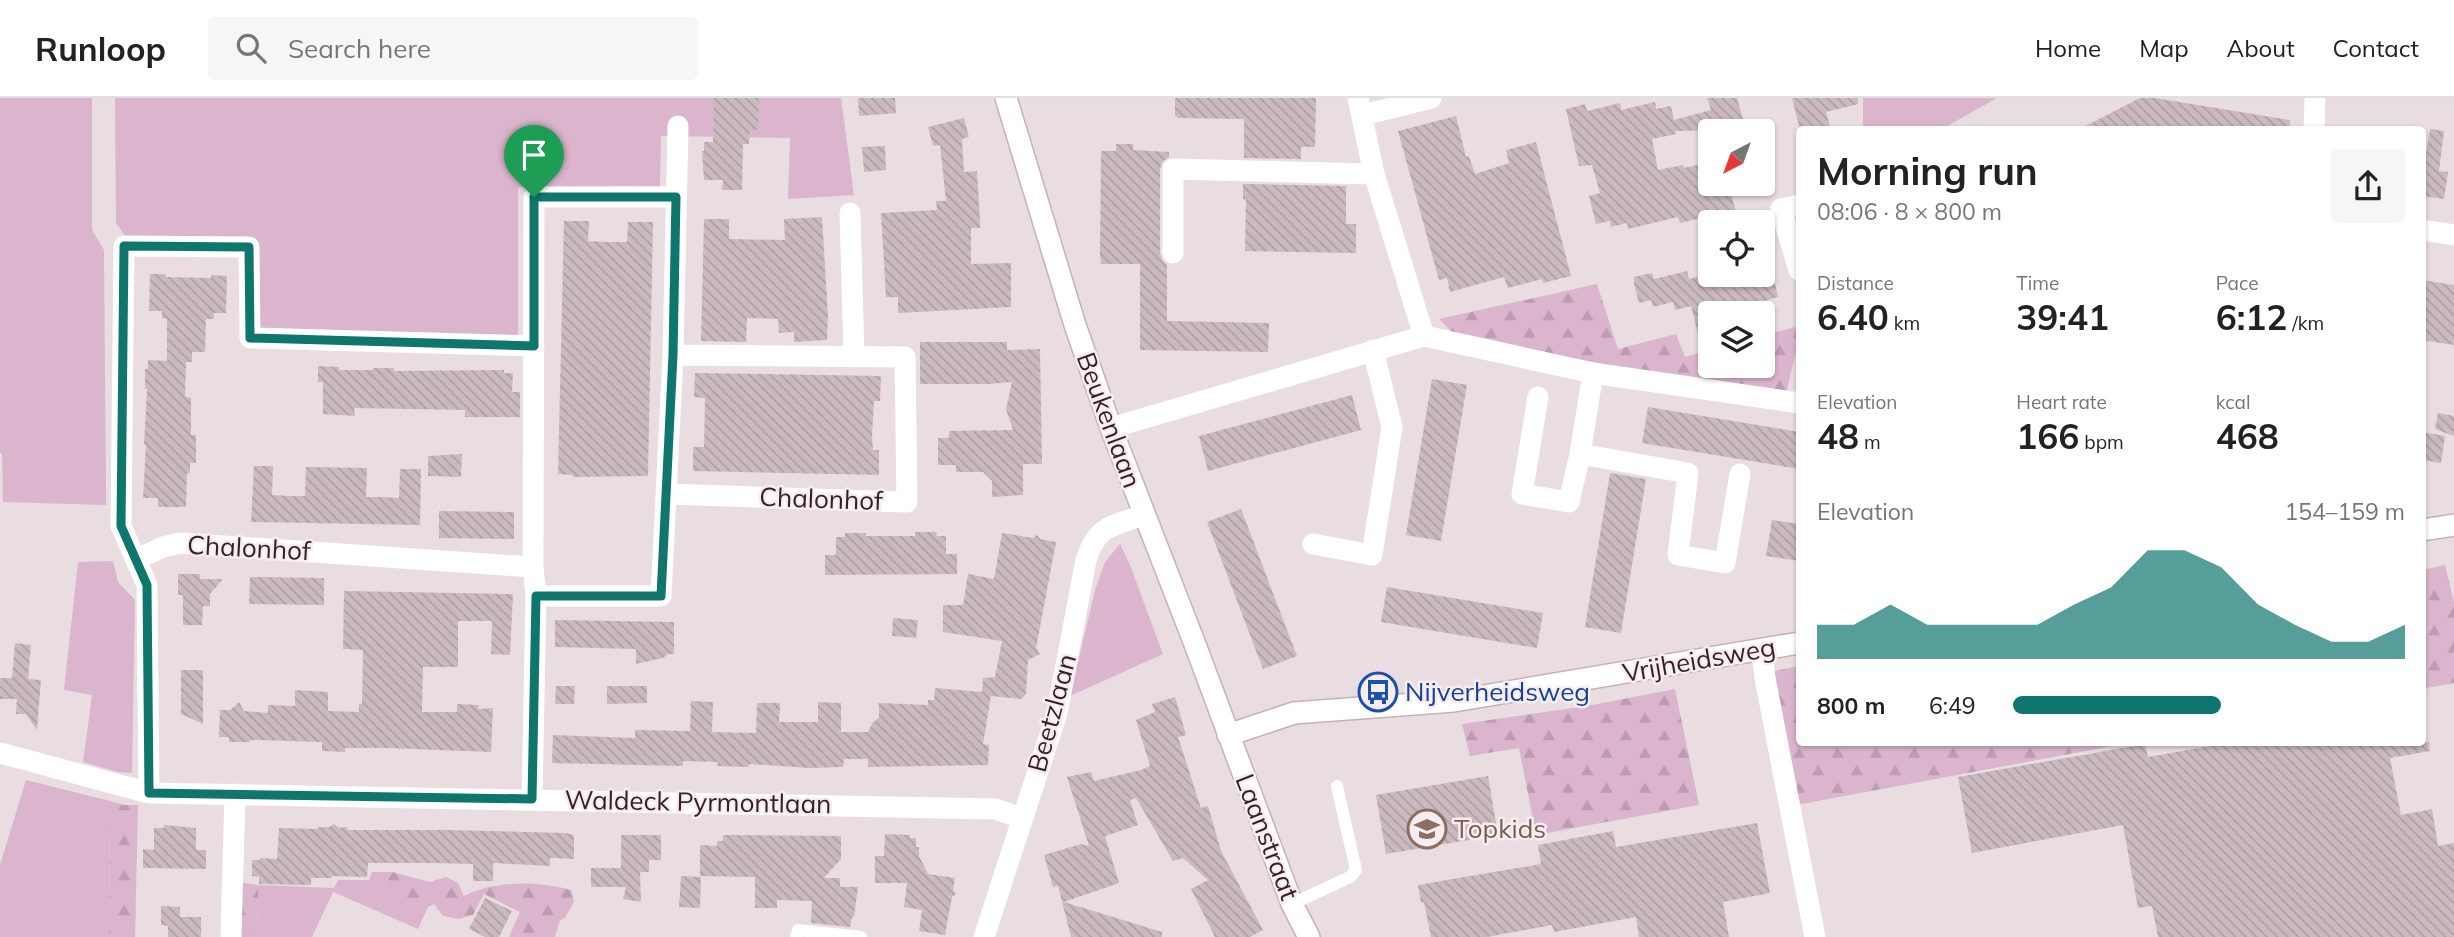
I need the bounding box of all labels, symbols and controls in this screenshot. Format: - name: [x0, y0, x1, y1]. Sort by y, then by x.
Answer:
- search box: [208, 17, 698, 80]
- text: Runloop: [35, 28, 166, 69]
- icon: search: [232, 29, 270, 67]
- text: Search here: [288, 32, 431, 65]
- text: Home: [2035, 33, 2101, 63]
- text: Map: [2139, 33, 2189, 63]
- text: About: [2227, 33, 2295, 63]
- text: Contact: [2333, 33, 2419, 63]
- north arrow: [1698, 119, 1774, 196]
- map controls: [1698, 119, 1775, 378]
- pin: [504, 125, 564, 197]
- icon: arrive: [515, 136, 553, 174]
- text: Morning run: [1817, 147, 2038, 195]
- button: share: [2331, 149, 2405, 223]
- text: 08:06 · 8 × 800 m: [1817, 197, 2002, 226]
- button: locate: [1698, 210, 1775, 287]
- text: Distance: [1817, 271, 1894, 295]
- text: Time: [2016, 271, 2059, 295]
- text: Pace: [2216, 271, 2259, 295]
- text: 6.40: [1817, 295, 1889, 339]
- text: 39:41: [2016, 295, 2109, 339]
- text: 6:12: [2216, 295, 2287, 339]
- button: layers: [1698, 301, 1775, 378]
- text: km: [1889, 311, 1920, 335]
- text: /km: [2287, 311, 2324, 335]
- street label: Beukenlaan: [1070, 348, 1149, 492]
- text: Elevation: [1817, 390, 1897, 414]
- text: Heart rate: [2016, 390, 2107, 414]
- text: kcal: [2216, 390, 2250, 414]
- text: 48: [1817, 414, 1859, 458]
- text: 166: [2016, 414, 2079, 458]
- text: 468: [2216, 414, 2279, 458]
- text: m: [1859, 430, 1881, 454]
- text: bpm: [2079, 430, 2124, 454]
- street label: Chalonhof: [759, 480, 885, 517]
- text: Elevation: [1817, 497, 1914, 526]
- text: 154–159 m: [2284, 497, 2405, 526]
- street label: Chalonhof: [186, 528, 313, 567]
- street label: Vrijheidsweg: [1620, 630, 1778, 689]
- street label: Beetzlaan: [1020, 650, 1083, 776]
- bus stop icon: Nijverheidsweg: [1357, 671, 1399, 713]
- place label: Nijverheidsweg: [1405, 675, 1590, 708]
- text: 800 m: [1817, 691, 1885, 720]
- text: 6:49: [1929, 691, 1976, 720]
- street label: Laanstraat: [1228, 769, 1307, 904]
- street label: Waldeck Pyrmontlaan: [564, 783, 832, 820]
- school or university icon: Topkids: [1406, 808, 1448, 850]
- place label: Topkids: [1454, 812, 1546, 845]

